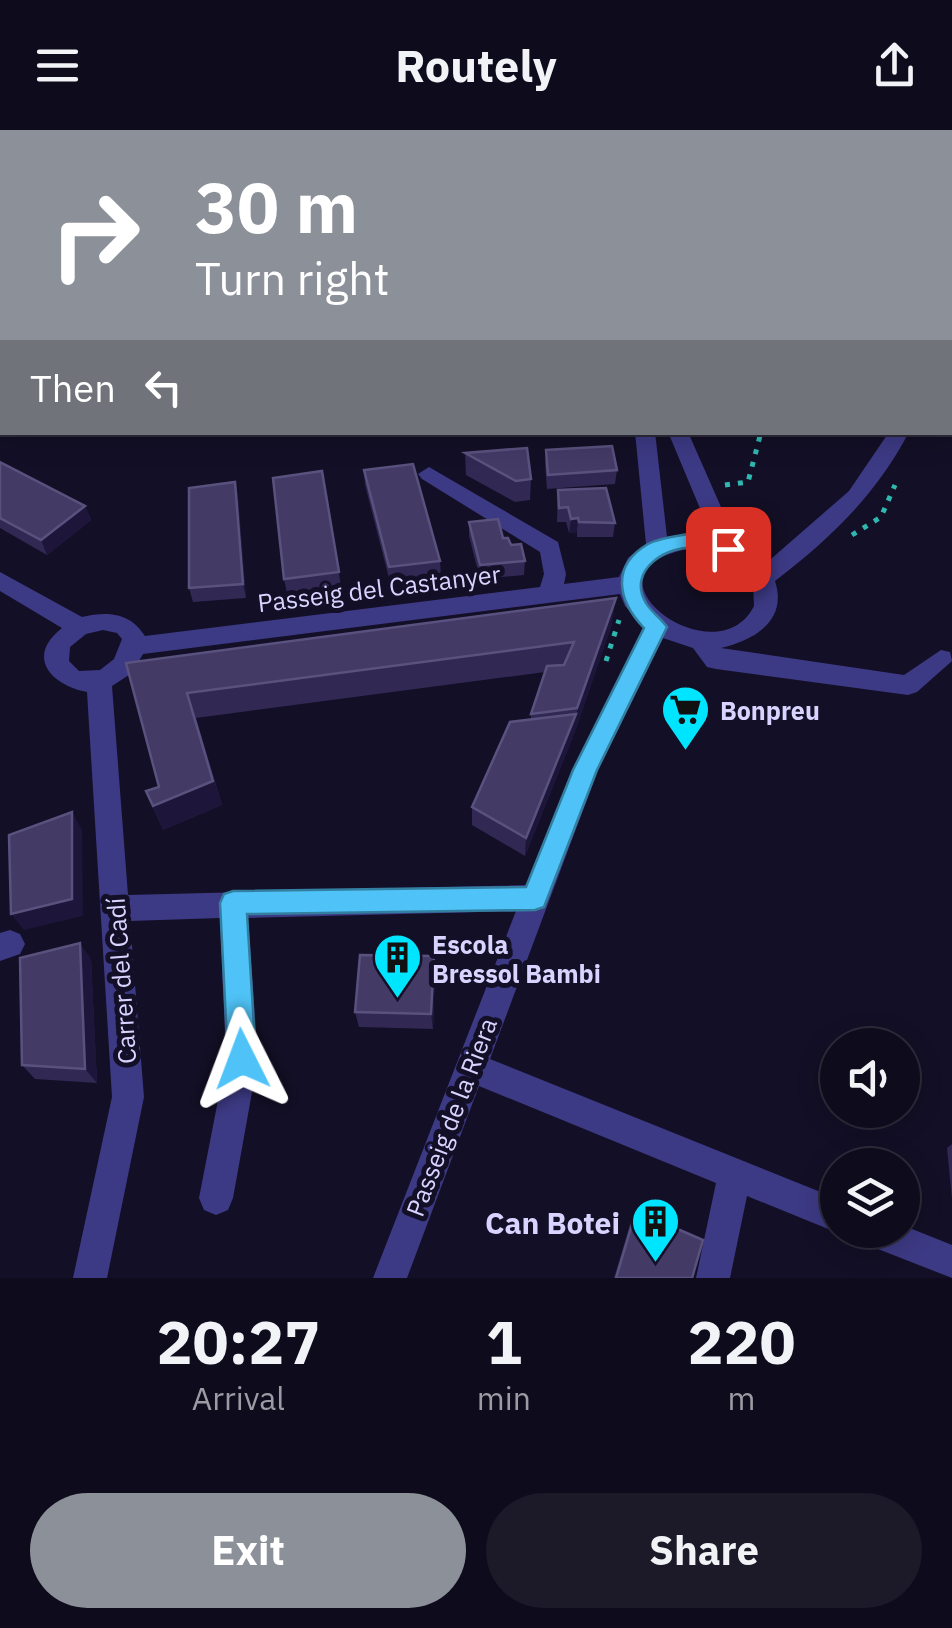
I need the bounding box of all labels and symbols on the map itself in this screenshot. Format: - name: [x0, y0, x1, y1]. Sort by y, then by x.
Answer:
- pin: [686, 507, 771, 592]
- street label: Passeig del Castanyer: [256, 557, 502, 619]
- supermarket icon: Bonpreu: [659, 684, 711, 752]
- place label: Bonpreu: [720, 694, 820, 727]
- street label: Carrer del Cadí: [99, 897, 143, 1065]
- place label: Escola Bressol Bambi: [432, 928, 601, 990]
- building icon: Escola Bressol Bambi: [371, 932, 423, 1000]
- position arrow: [190, 1007, 294, 1111]
- street label: Passeig de la Riera: [398, 1013, 504, 1221]
- building icon: Can Botei: [629, 1196, 681, 1264]
- place label: Can Botei: [485, 1203, 620, 1242]

